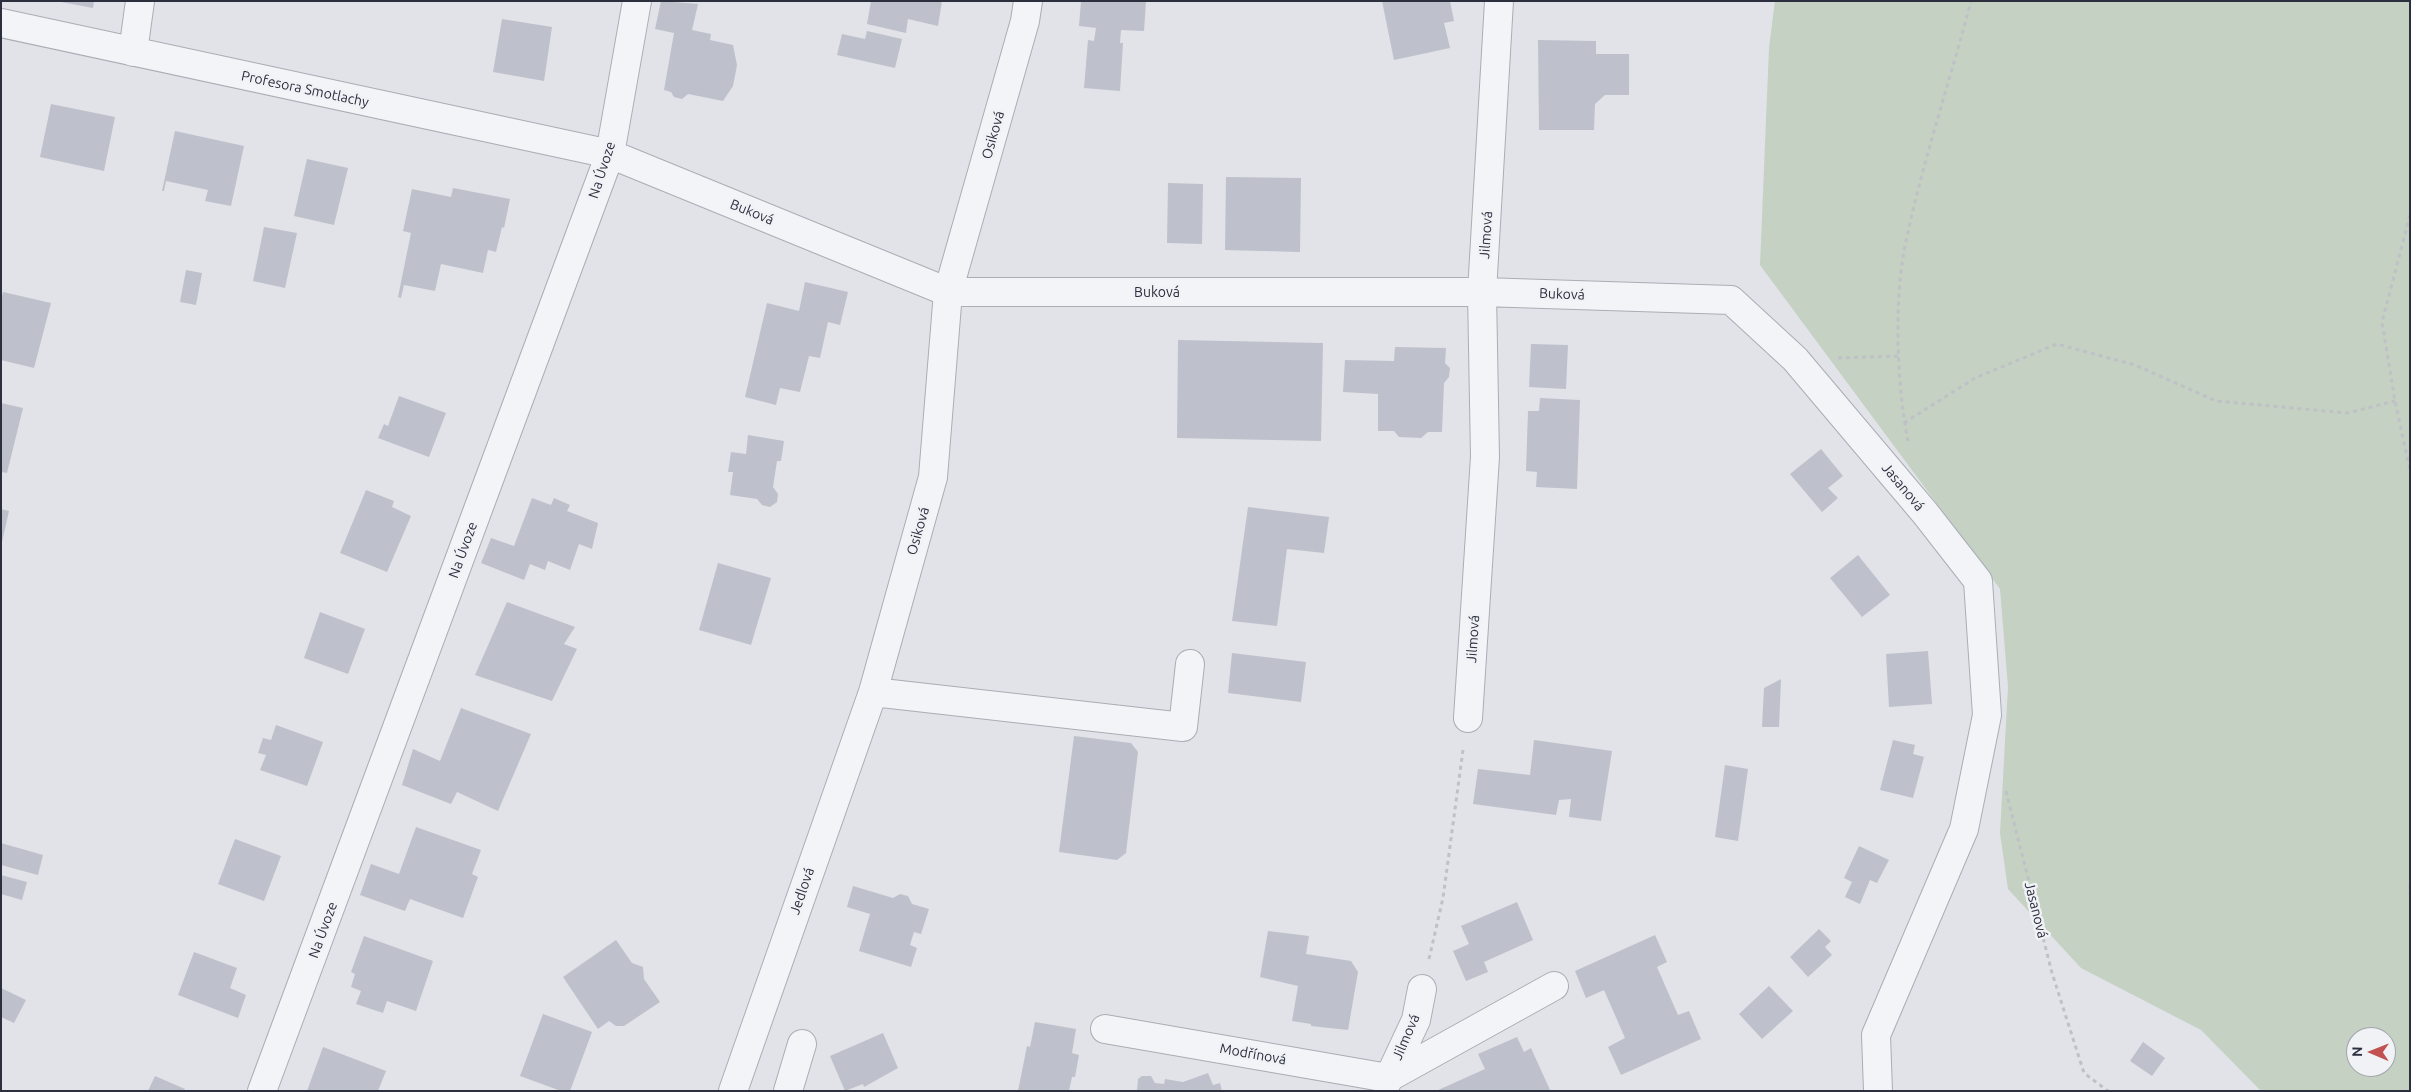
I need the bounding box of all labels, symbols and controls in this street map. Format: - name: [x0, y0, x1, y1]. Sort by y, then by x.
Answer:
- street label: Profesora Smotlachy: [240, 67, 370, 111]
- street label: Osiková: [978, 109, 1008, 161]
- street label: Na Úvoze: [585, 139, 619, 201]
- street label: Buková: [728, 196, 776, 228]
- street label: Jilmová: [1476, 210, 1496, 260]
- street label: Buková: [1134, 284, 1180, 300]
- street label: Buková: [1539, 285, 1585, 303]
- street label: Jasanová: [1878, 460, 1928, 514]
- street label: Osiková: [903, 505, 933, 557]
- street label: Na Úvoze: [445, 519, 481, 581]
- street label: Jilmová: [1463, 614, 1483, 664]
- street label: Jedlová: [786, 865, 818, 917]
- street label: Jasanová: [2021, 880, 2051, 940]
- street label: Na Úvoze: [305, 899, 341, 961]
- street label: Jilmová: [1389, 1012, 1423, 1062]
- north arrow: [2346, 1027, 2396, 1077]
- street label: Modřínová: [1218, 1040, 1288, 1068]
- text: N: [2349, 1046, 2365, 1057]

